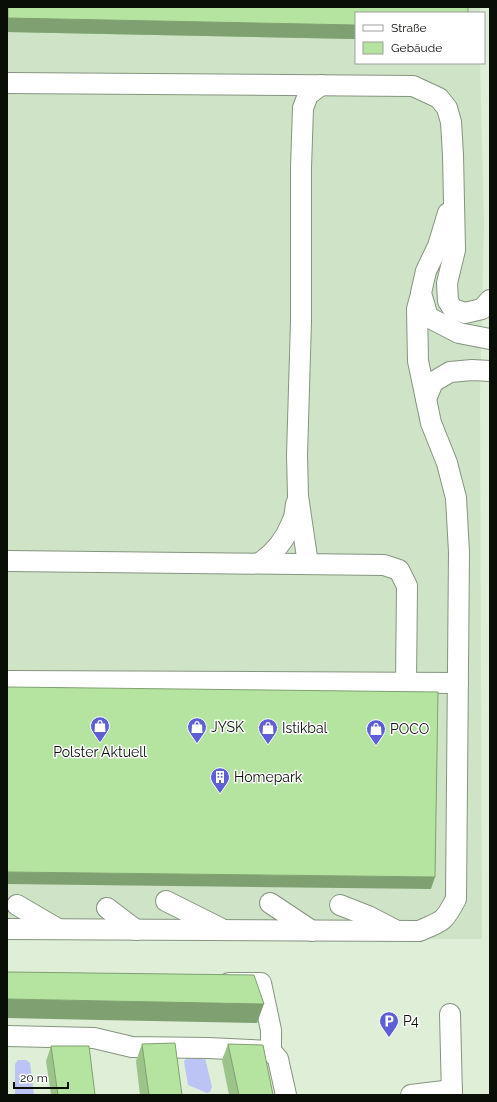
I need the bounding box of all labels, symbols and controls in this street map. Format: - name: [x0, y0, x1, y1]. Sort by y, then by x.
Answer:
- legend: [355, 12, 485, 64]
- text: Straße: [391, 21, 427, 35]
- text: Gebäude: [391, 41, 442, 55]
- shop icon: Polster Aktuell: [89, 715, 111, 743]
- shop icon: JYSK: [186, 716, 208, 744]
- shop icon: Istikbal: [257, 717, 279, 745]
- shop icon: POCO: [365, 718, 387, 746]
- place label: JYSK: [211, 719, 244, 735]
- place label: Istikbal: [282, 720, 328, 736]
- place label: POCO: [390, 721, 429, 737]
- place label: Polster Aktuell: [53, 744, 147, 760]
- building icon: Homepark: [209, 766, 231, 794]
- place label: Homepark: [234, 769, 303, 785]
- parking icon: P4: [378, 1010, 400, 1038]
- place label: P4: [403, 1013, 419, 1029]
- scale bar: [14, 1064, 68, 1090]
- text: 20 m: [20, 1071, 48, 1085]

